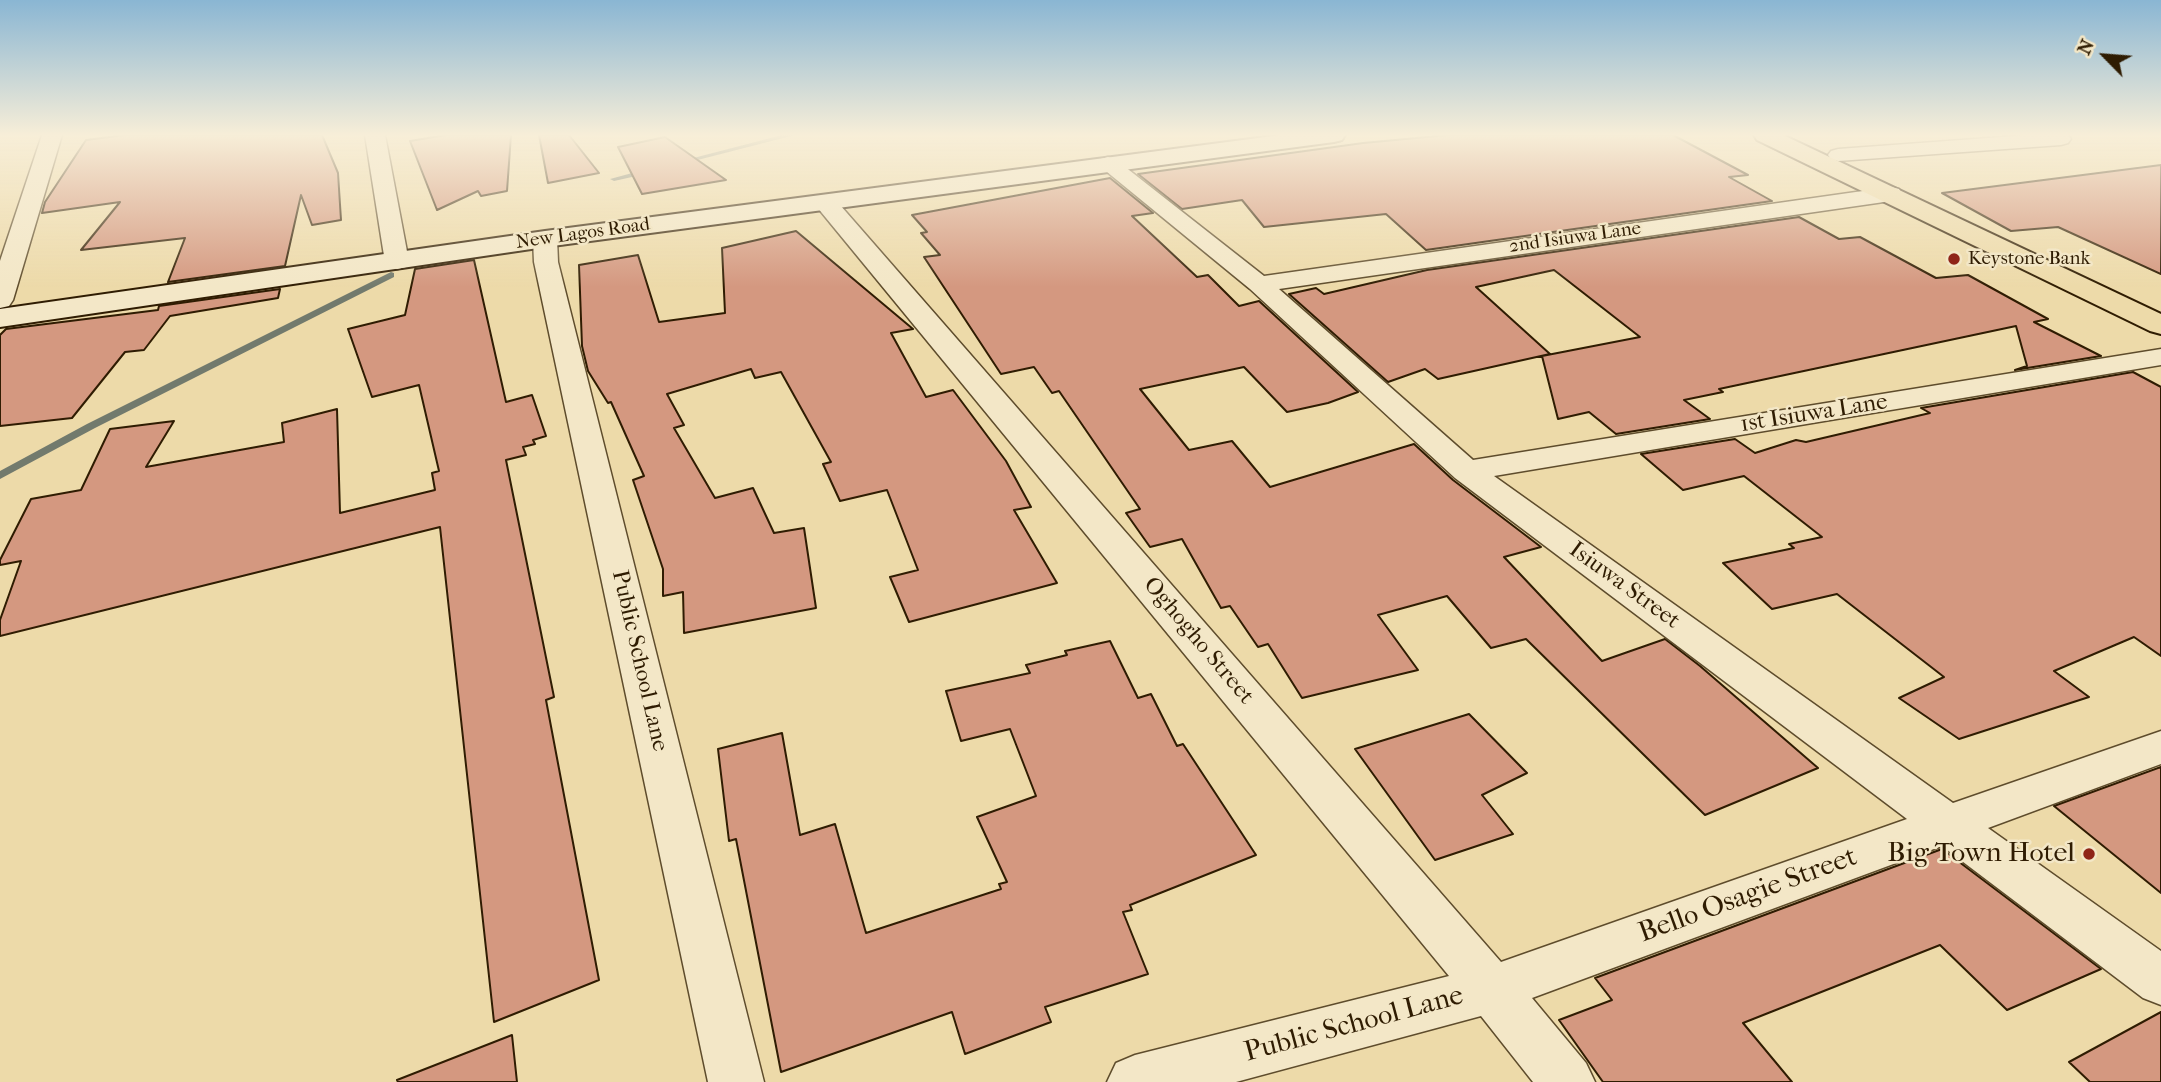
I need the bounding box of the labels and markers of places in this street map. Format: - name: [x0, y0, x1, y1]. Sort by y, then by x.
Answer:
- place label: Keystone Bank: [1968, 248, 2090, 270]
- marker: Keystone Bank: [1946, 251, 1962, 267]
- place label: Big Town Hotel: [1887, 837, 2075, 871]
- marker: Big Town Hotel: [2081, 846, 2097, 862]

